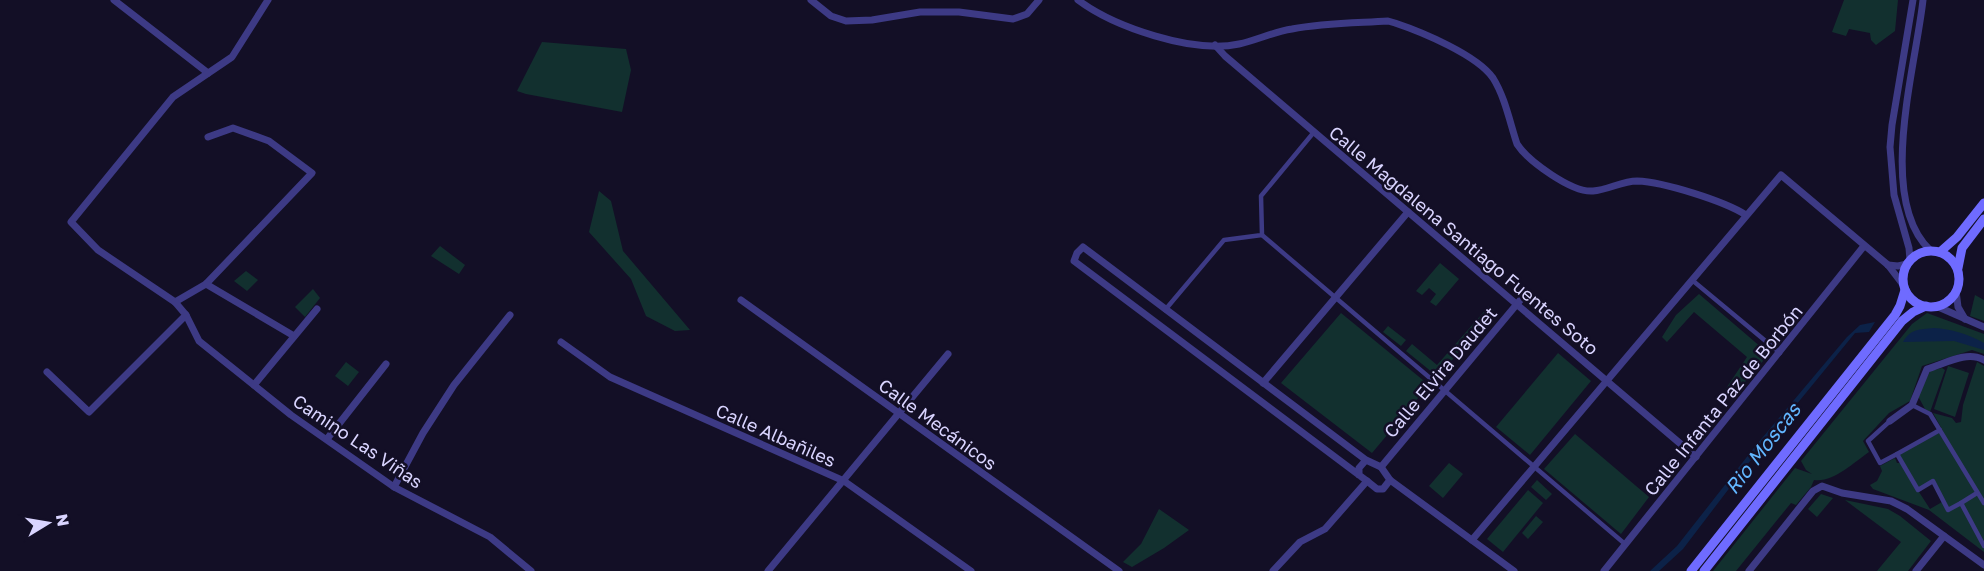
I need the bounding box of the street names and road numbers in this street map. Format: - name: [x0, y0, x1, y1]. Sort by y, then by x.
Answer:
- street label: Calle Magdalena Santiago Fuentes Soto: [1325, 121, 1603, 359]
- street label: Calle Infanta Paz de Borbón: [1639, 300, 1807, 500]
- street label: Calle Elvira Daudet: [1379, 302, 1501, 442]
- street label: Calle Mecánicos: [875, 374, 1001, 474]
- street label: Camino Las Viñas: [289, 389, 427, 493]
- street label: Calle Albañiles: [713, 399, 839, 471]

